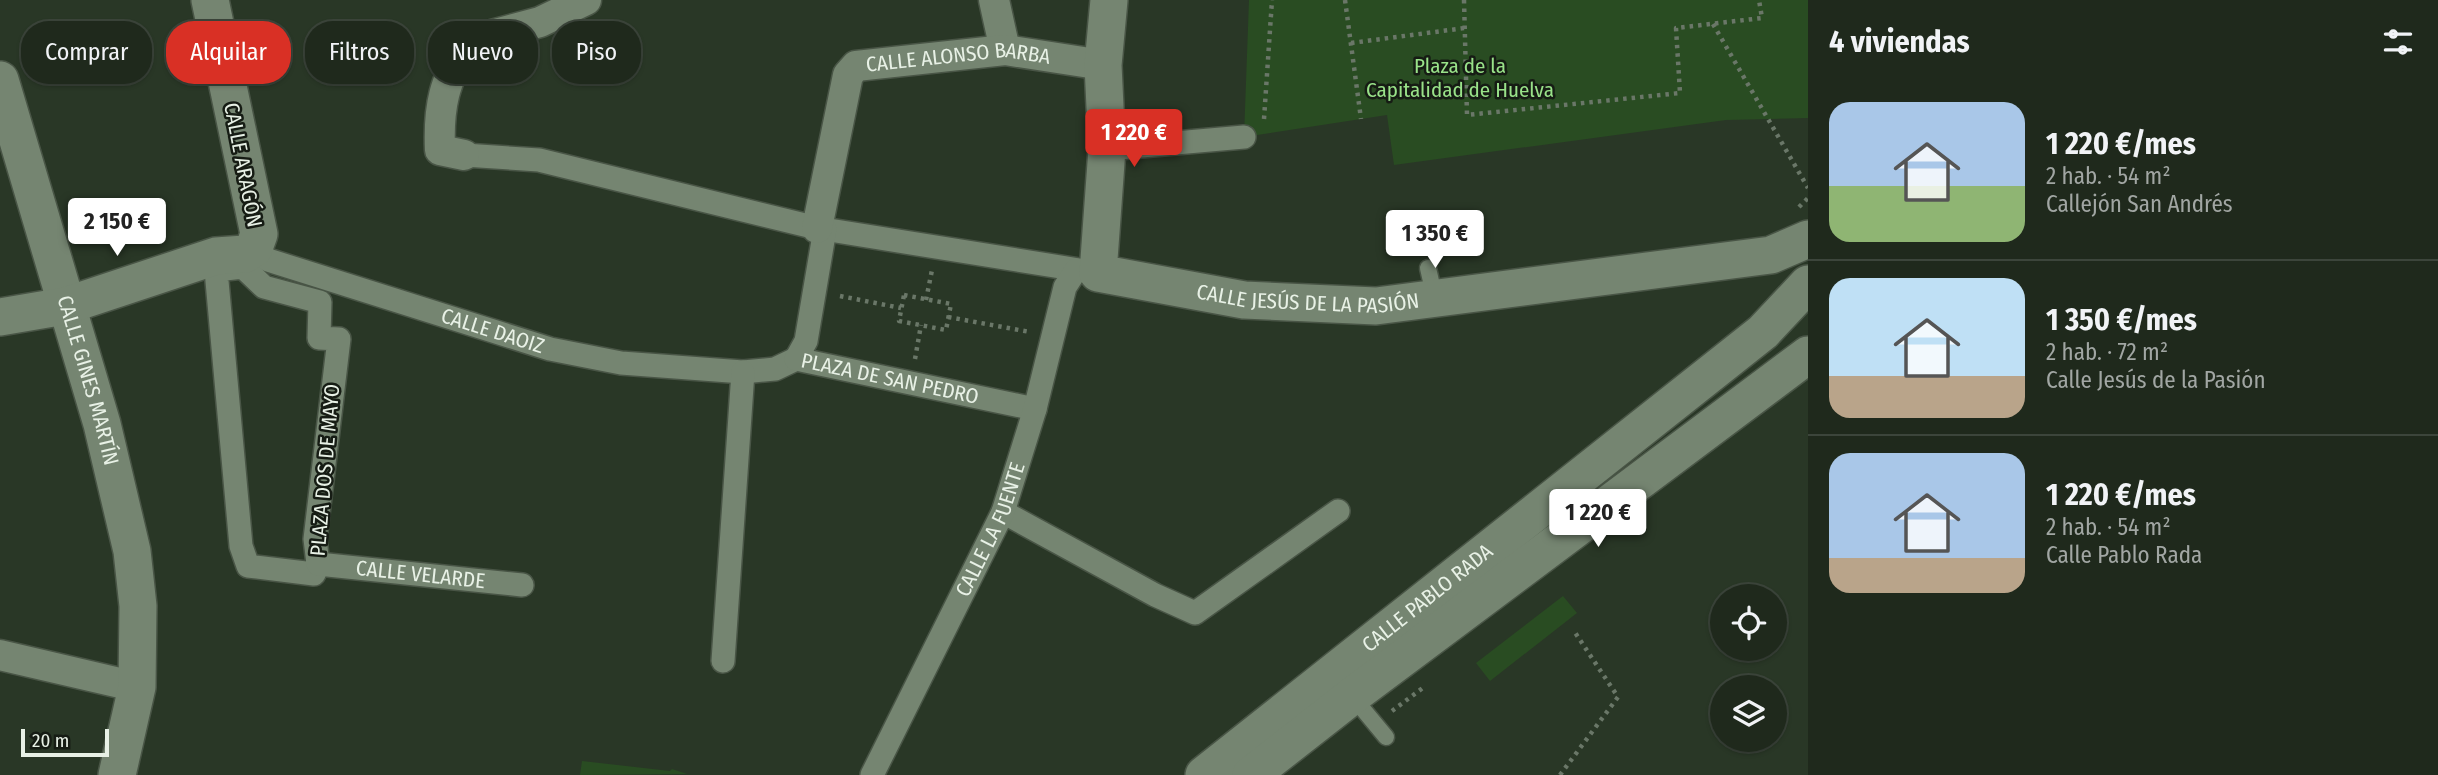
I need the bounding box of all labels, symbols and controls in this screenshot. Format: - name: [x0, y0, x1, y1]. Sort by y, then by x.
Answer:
- chip: Comprar: [21, 21, 152, 84]
- chip: Alquilar: [166, 21, 291, 84]
- chip: Filtros: [305, 21, 414, 84]
- chip: Nuevo: [428, 21, 538, 84]
- chip: Piso: [552, 21, 641, 84]
- icon: filters: [2379, 23, 2417, 61]
- text: 4 viviendas: [1829, 24, 1970, 60]
- street label: CALLE ALONSO BARBA: [865, 37, 1052, 78]
- park label: Plaza de la Capitalidad de Huelva: [1366, 53, 1554, 103]
- street label: CALLE ARAGÓN: [218, 100, 268, 230]
- pin: 1 220 €: [1069, 110, 1199, 169]
- text: 1 220 €: [1101, 118, 1167, 146]
- text: 1 220 €/mes: [2046, 126, 2196, 162]
- icon: home: [1885, 130, 1969, 214]
- text: 2 hab. · 54 m²: [2046, 162, 2171, 190]
- text: Callejón San Andrés: [2046, 190, 2233, 218]
- pin: 2 150 €: [52, 198, 182, 258]
- text: 2 150 €: [84, 207, 150, 235]
- pin: 1 350 €: [1370, 210, 1500, 270]
- text: 1 350 €: [1402, 219, 1468, 247]
- street label: CALLE JESÚS DE LA PASIÓN: [1195, 279, 1421, 319]
- street label: CALLE GINES MARTÍN: [52, 292, 124, 468]
- street label: CALLE DAOIZ: [438, 302, 547, 359]
- text: 1 350 €/mes: [2046, 302, 2197, 338]
- icon: home: [1885, 306, 1969, 390]
- text: 2 hab. · 72 m²: [2046, 338, 2168, 366]
- street label: PLAZA DE SAN PEDRO: [799, 347, 981, 410]
- text: Calle Jesús de la Pasión: [2046, 366, 2266, 394]
- street label: PLAZA DOS DE MAYO: [305, 383, 345, 557]
- street label: CALLE LA FUENTE: [950, 459, 1031, 601]
- text: 1 220 €/mes: [2046, 477, 2196, 513]
- icon: home: [1885, 481, 1969, 565]
- pin: 1 220 €: [1533, 490, 1663, 549]
- text: 1 220 €: [1565, 498, 1631, 526]
- text: 2 hab. · 54 m²: [2046, 513, 2171, 541]
- street label: CALLE PABLO RADA: [1357, 538, 1498, 658]
- text: Calle Pablo Rada: [2046, 541, 2202, 569]
- street label: CALLE VELARDE: [355, 555, 486, 594]
- map controls: [1710, 584, 1787, 752]
- button: locate: [1710, 584, 1787, 661]
- button: layers: [1710, 675, 1787, 752]
- scale bar: [21, 726, 108, 758]
- text: 20 m: [32, 729, 69, 752]

